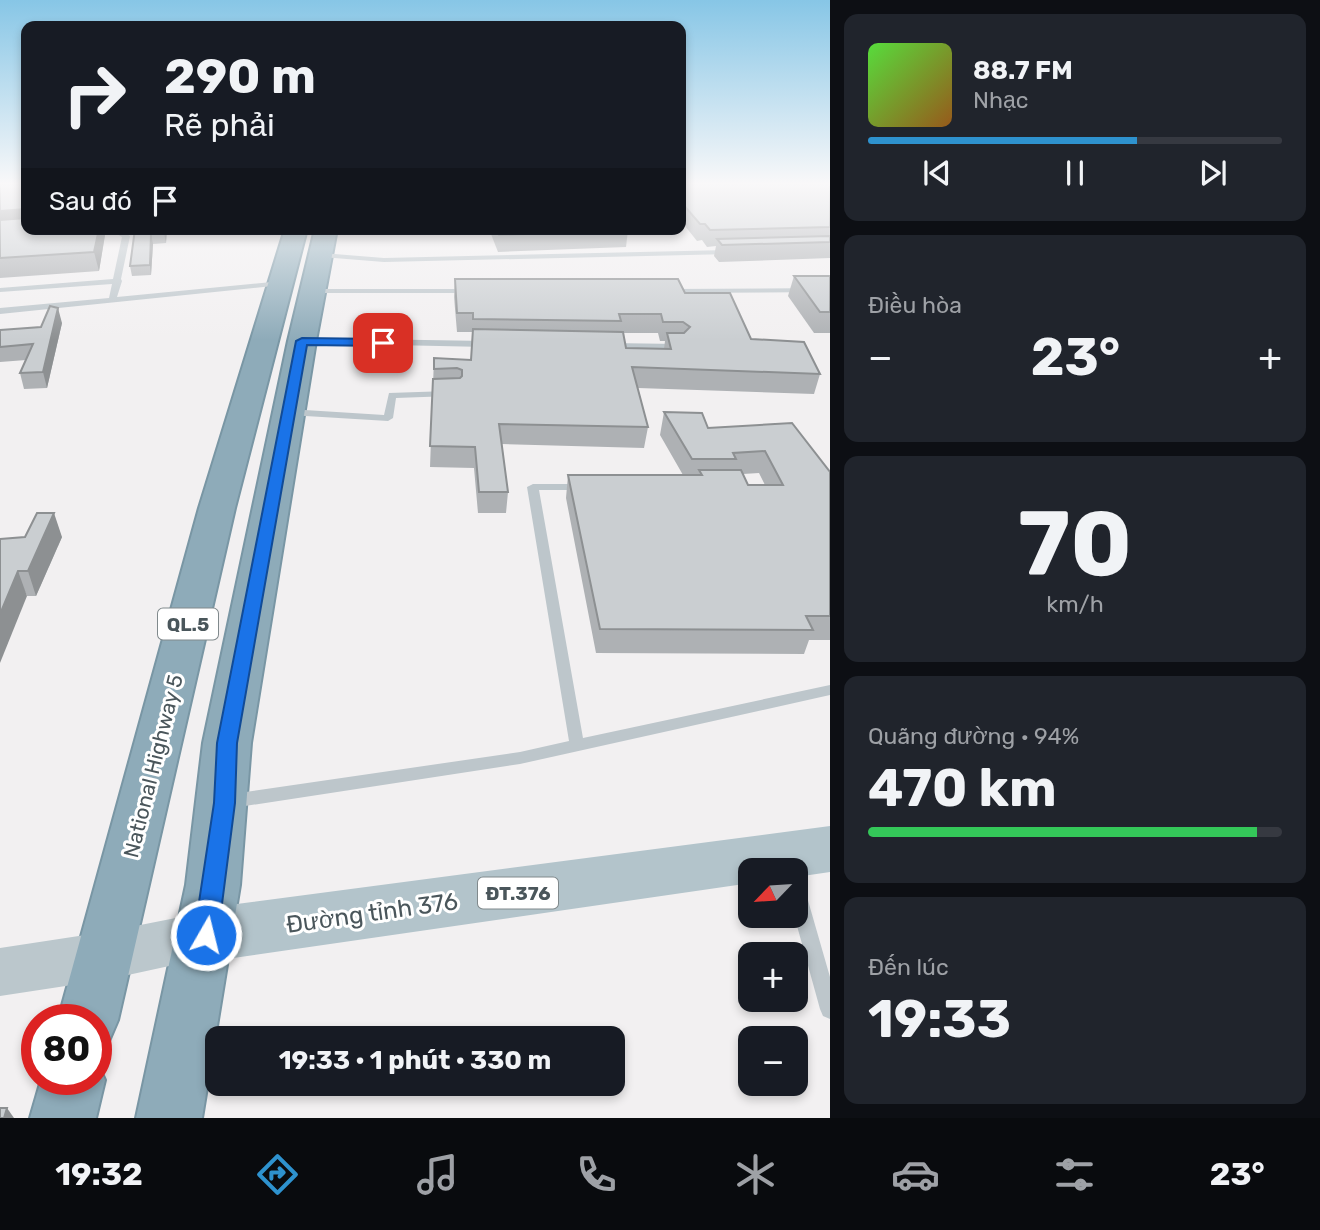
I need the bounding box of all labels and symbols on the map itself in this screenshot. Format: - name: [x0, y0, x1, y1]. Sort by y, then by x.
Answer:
- pin: [353, 313, 413, 373]
- road number: QL.5: [158, 608, 218, 639]
- street label: National Highway 5: [118, 672, 188, 860]
- north arrow: [738, 858, 808, 928]
- road number: ĐT.376: [478, 878, 558, 908]
- street label: Đường tỉnh 376: [284, 887, 460, 939]
- position arrow: [169, 898, 243, 972]
- speed limit sign: 80: [21, 1004, 112, 1095]

